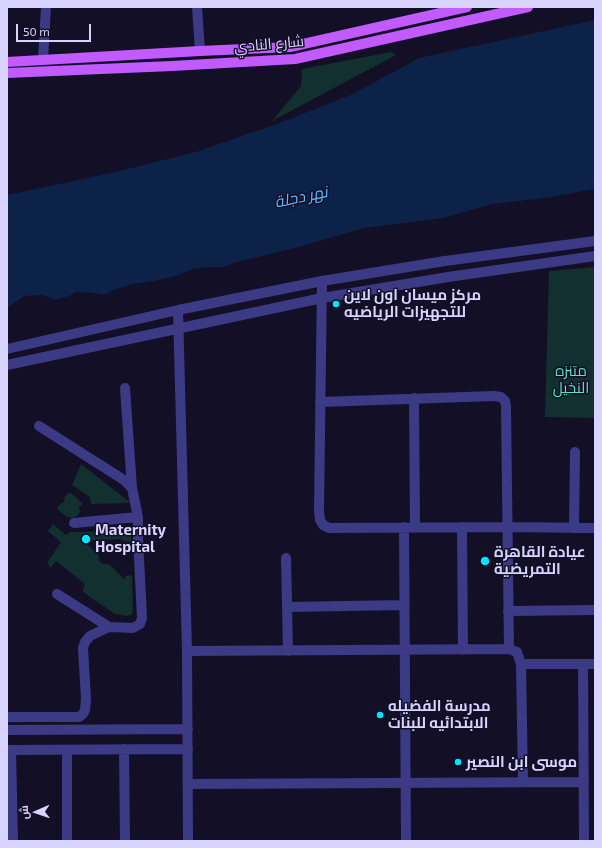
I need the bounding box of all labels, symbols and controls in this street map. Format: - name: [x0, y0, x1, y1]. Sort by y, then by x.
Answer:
- scale bar: [18, 16, 93, 42]
- text: 50 m: [23, 24, 50, 38]
- street label: شارع النادي: [233, 32, 305, 56]
- water label: نهر دجلة: [273, 182, 329, 212]
- place label: مركز ميسان اون لاين للتجهيزات الرياضيه: [344, 286, 481, 321]
- marker: مركز ميسان اون لاين للتجهيزات الرياضيه: [331, 299, 341, 309]
- park label: متنزه النخيل: [553, 362, 589, 397]
- place label: Maternity Hospital: [95, 521, 166, 556]
- marker: Maternity Hospital: [80, 533, 92, 545]
- place label: عيادة القاهرة التمريضية: [494, 543, 585, 578]
- marker: عيادة القاهرة التمريضية: [479, 555, 491, 567]
- place label: مدرسة الفضيله الابتدائيه للبنات: [388, 697, 491, 732]
- marker: مدرسة الفضيله الابتدائيه للبنات: [375, 710, 385, 720]
- place label: موسى ابن النصير: [466, 753, 577, 771]
- marker: موسى ابن النصير: [453, 757, 463, 767]
- north arrow: [16, 792, 56, 832]
- text: ش: [17, 805, 30, 820]

